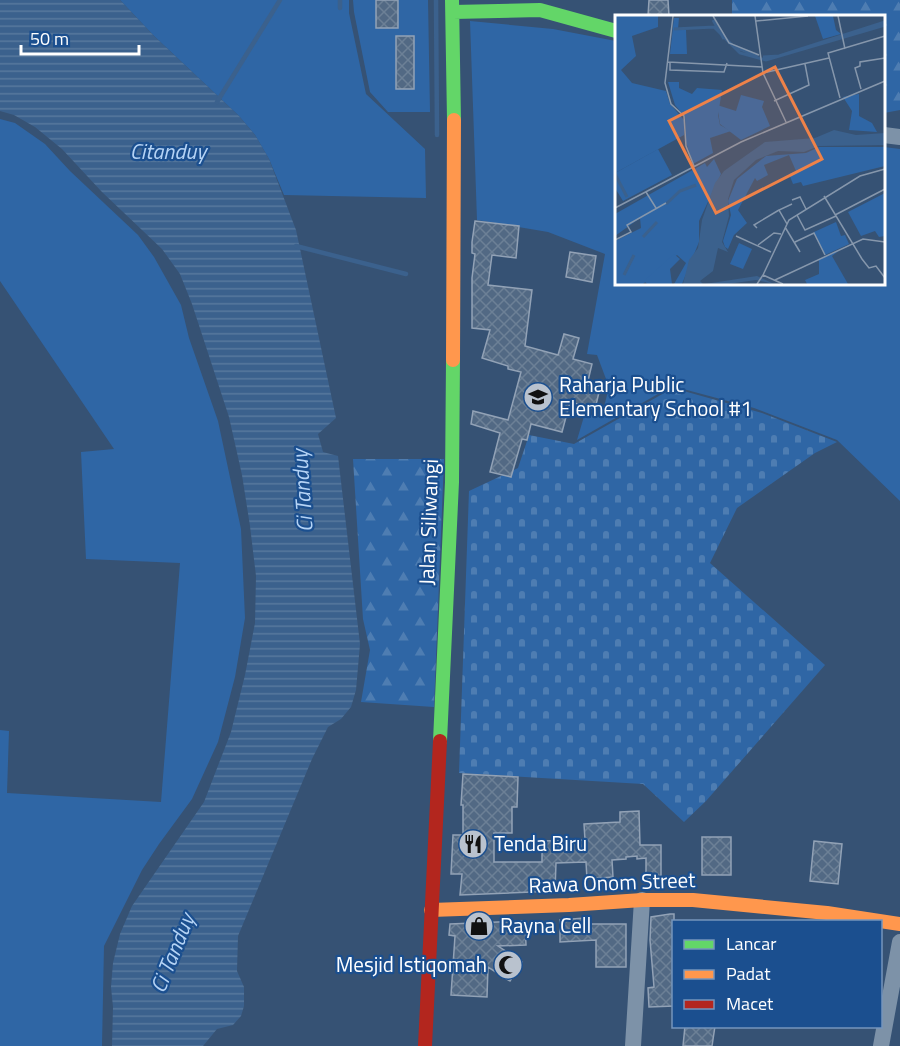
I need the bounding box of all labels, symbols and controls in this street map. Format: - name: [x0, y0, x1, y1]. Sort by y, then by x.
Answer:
- inset map: [615, 15, 885, 285]
- scale bar: [21, 18, 140, 56]
- text: 50 m: [30, 25, 69, 52]
- water label: Citanduy: [130, 134, 209, 168]
- place label: Raharja Public Elementary School #1: [559, 368, 752, 424]
- school or university icon: Raharja Public Elementary School #1: [522, 381, 554, 413]
- water label: Ci Tanduy: [282, 445, 322, 534]
- street label: Jalan Siliwangi: [410, 458, 446, 586]
- place label: Tenda Biru: [494, 827, 587, 859]
- restaurant icon: Tenda Biru: [457, 828, 489, 860]
- street label: Rawa Onom Street: [528, 863, 697, 901]
- water label: Ci Tanduy: [141, 905, 204, 998]
- place label: Rayna Cell: [500, 909, 591, 941]
- shop icon: Rayna Cell: [463, 910, 495, 942]
- legend: [672, 920, 882, 1028]
- text: Lancar: [726, 930, 776, 957]
- place label: Mesjid Istiqomah: [336, 948, 487, 980]
- mosque icon: Mesjid Istiqomah: [492, 949, 524, 981]
- text: Padat: [726, 960, 771, 987]
- text: Macet: [726, 990, 774, 1017]

